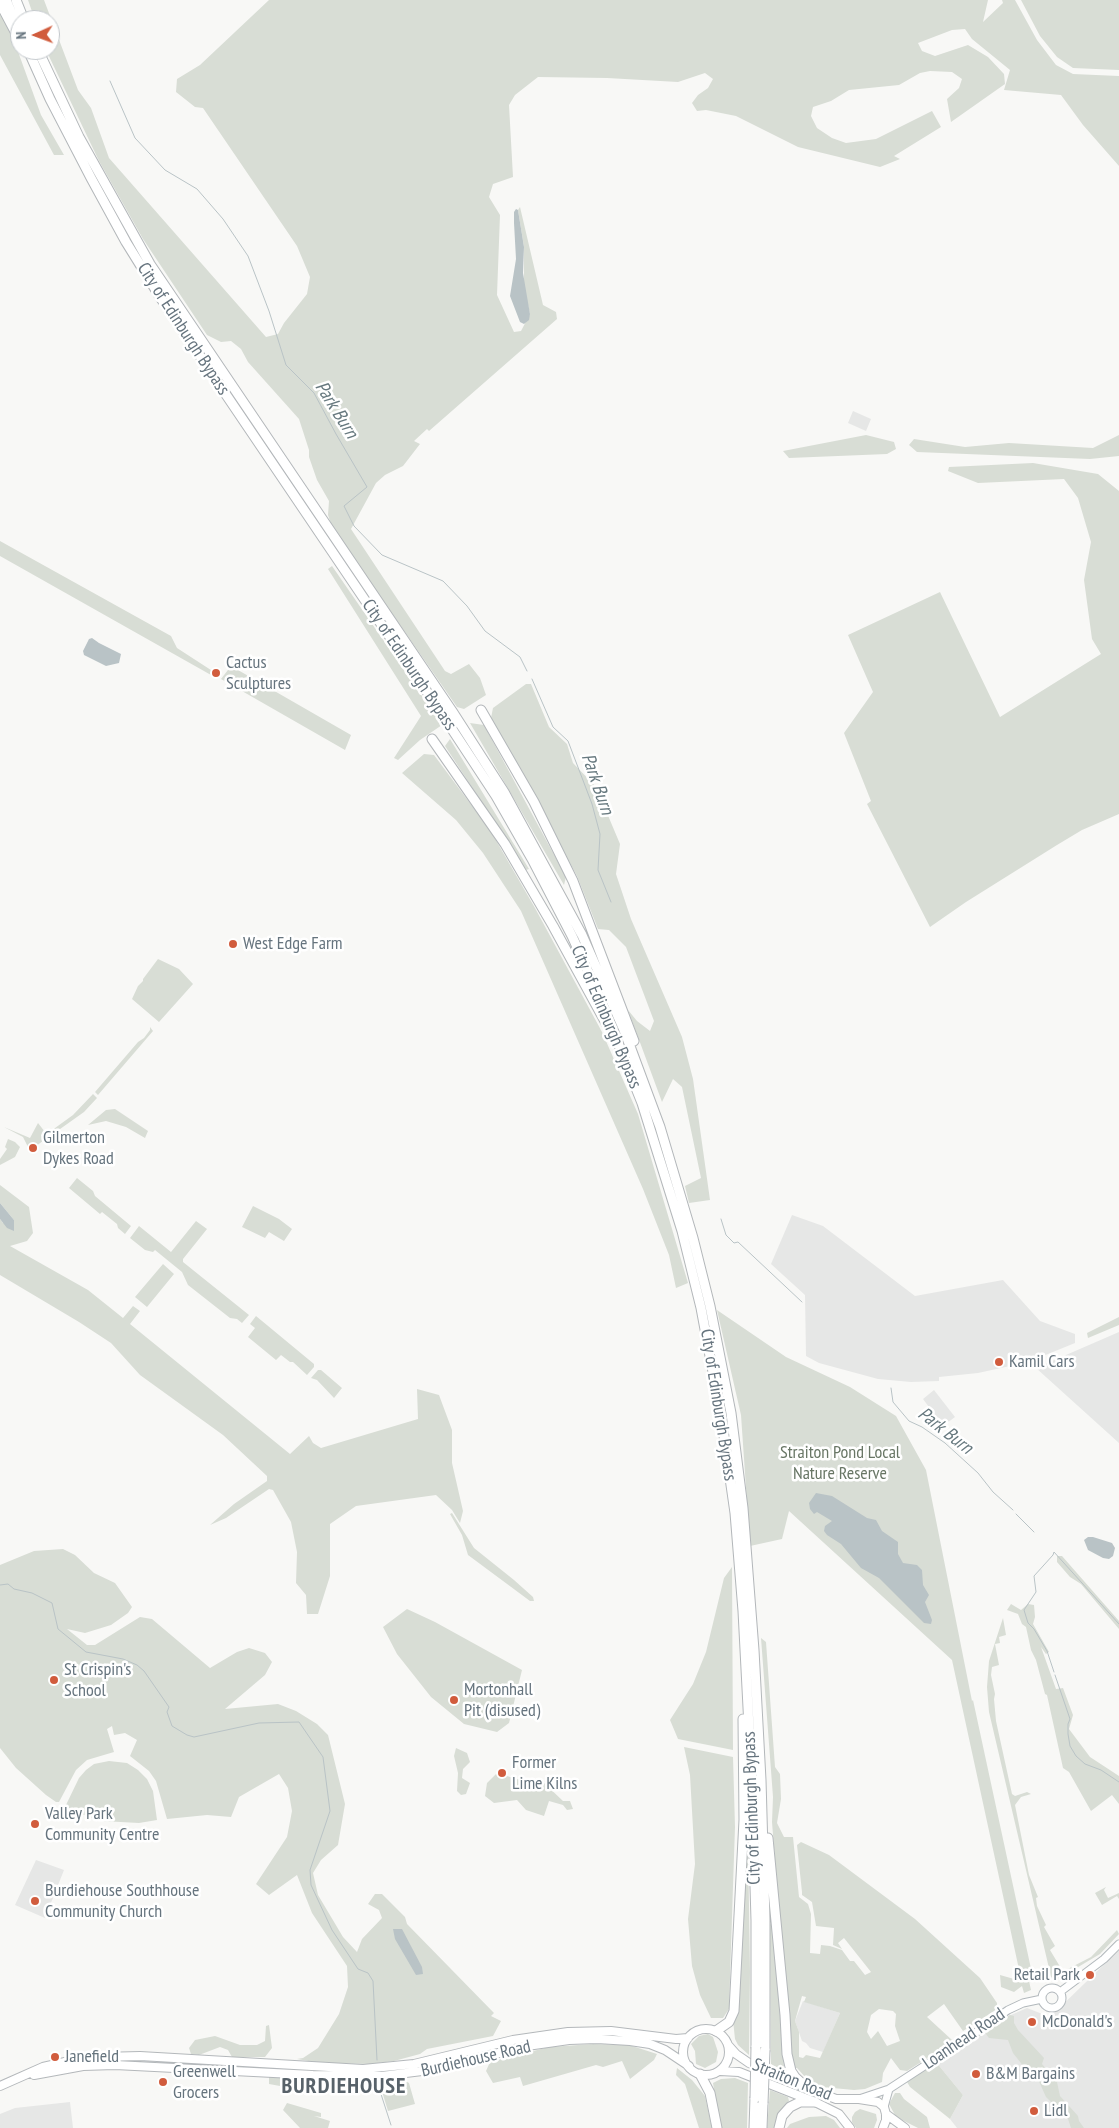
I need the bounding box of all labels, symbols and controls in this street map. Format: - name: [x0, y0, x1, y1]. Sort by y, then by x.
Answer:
- north arrow: [10, 10, 60, 60]
- text: N: [12, 31, 30, 40]
- street label: City of Edinburgh Bypass: [132, 259, 234, 399]
- water label: Park Burn: [310, 377, 362, 443]
- street label: City of Edinburgh Bypass: [357, 595, 461, 735]
- place label: Cactus Sculptures: [226, 652, 291, 694]
- marker: Cactus Sculptures: [210, 667, 222, 679]
- water label: Park Burn: [576, 751, 618, 817]
- place label: West Edge Farm: [243, 933, 343, 955]
- marker: West Edge Farm: [227, 938, 239, 950]
- street label: City of Edinburgh Bypass: [566, 942, 646, 1092]
- place label: Gilmerton Dykes Road: [43, 1127, 114, 1170]
- marker: Gilmerton Dykes Road: [27, 1142, 39, 1154]
- street label: City of Edinburgh Bypass: [695, 1328, 741, 1482]
- place label: Kamil Cars: [1009, 1351, 1075, 1373]
- marker: Kamil Cars: [993, 1356, 1005, 1368]
- water label: Park Burn: [913, 1403, 977, 1459]
- park label: Straiton Pond Local Nature Reserve: [780, 1442, 900, 1485]
- place label: St Crispin's School: [64, 1659, 131, 1702]
- marker: St Crispin's School: [48, 1674, 60, 1686]
- place label: Mortonhall Pit (disused): [464, 1679, 540, 1722]
- marker: Mortonhall Pit (disused): [448, 1694, 460, 1706]
- street label: City of Edinburgh Bypass: [739, 1731, 765, 1885]
- place label: Former Lime Kilns: [512, 1752, 577, 1795]
- marker: Former Lime Kilns: [496, 1767, 508, 1779]
- place label: Valley Park Community Centre: [45, 1803, 159, 1846]
- marker: Valley Park Community Centre: [29, 1818, 41, 1830]
- place label: Burdiehouse Southhouse Community Church: [45, 1880, 199, 1922]
- marker: Burdiehouse Southhouse Community Church: [29, 1895, 41, 1907]
- place label: Retail Park: [1014, 1964, 1080, 1986]
- marker: Retail Park: [1084, 1969, 1096, 1981]
- street label: Loanhead Road: [919, 2004, 1009, 2074]
- place label: McDonald's: [1042, 2011, 1113, 2033]
- marker: McDonald's: [1026, 2016, 1038, 2028]
- street label: Burdiehouse Road: [419, 2036, 533, 2082]
- place label: Janefield: [65, 2046, 119, 2068]
- marker: Janefield: [49, 2051, 61, 2063]
- street label: Straiton Road: [749, 2054, 835, 2106]
- place label: Greenwell Grocers: [173, 2061, 236, 2104]
- place label: B&M Bargains: [986, 2063, 1075, 2085]
- marker: B&M Bargains: [970, 2068, 982, 2080]
- district label: BURDIEHOUSE: [280, 2074, 408, 2100]
- marker: Greenwell Grocers: [157, 2076, 169, 2088]
- place label: Lidl: [1044, 2100, 1067, 2122]
- marker: Lidl: [1028, 2105, 1040, 2117]

